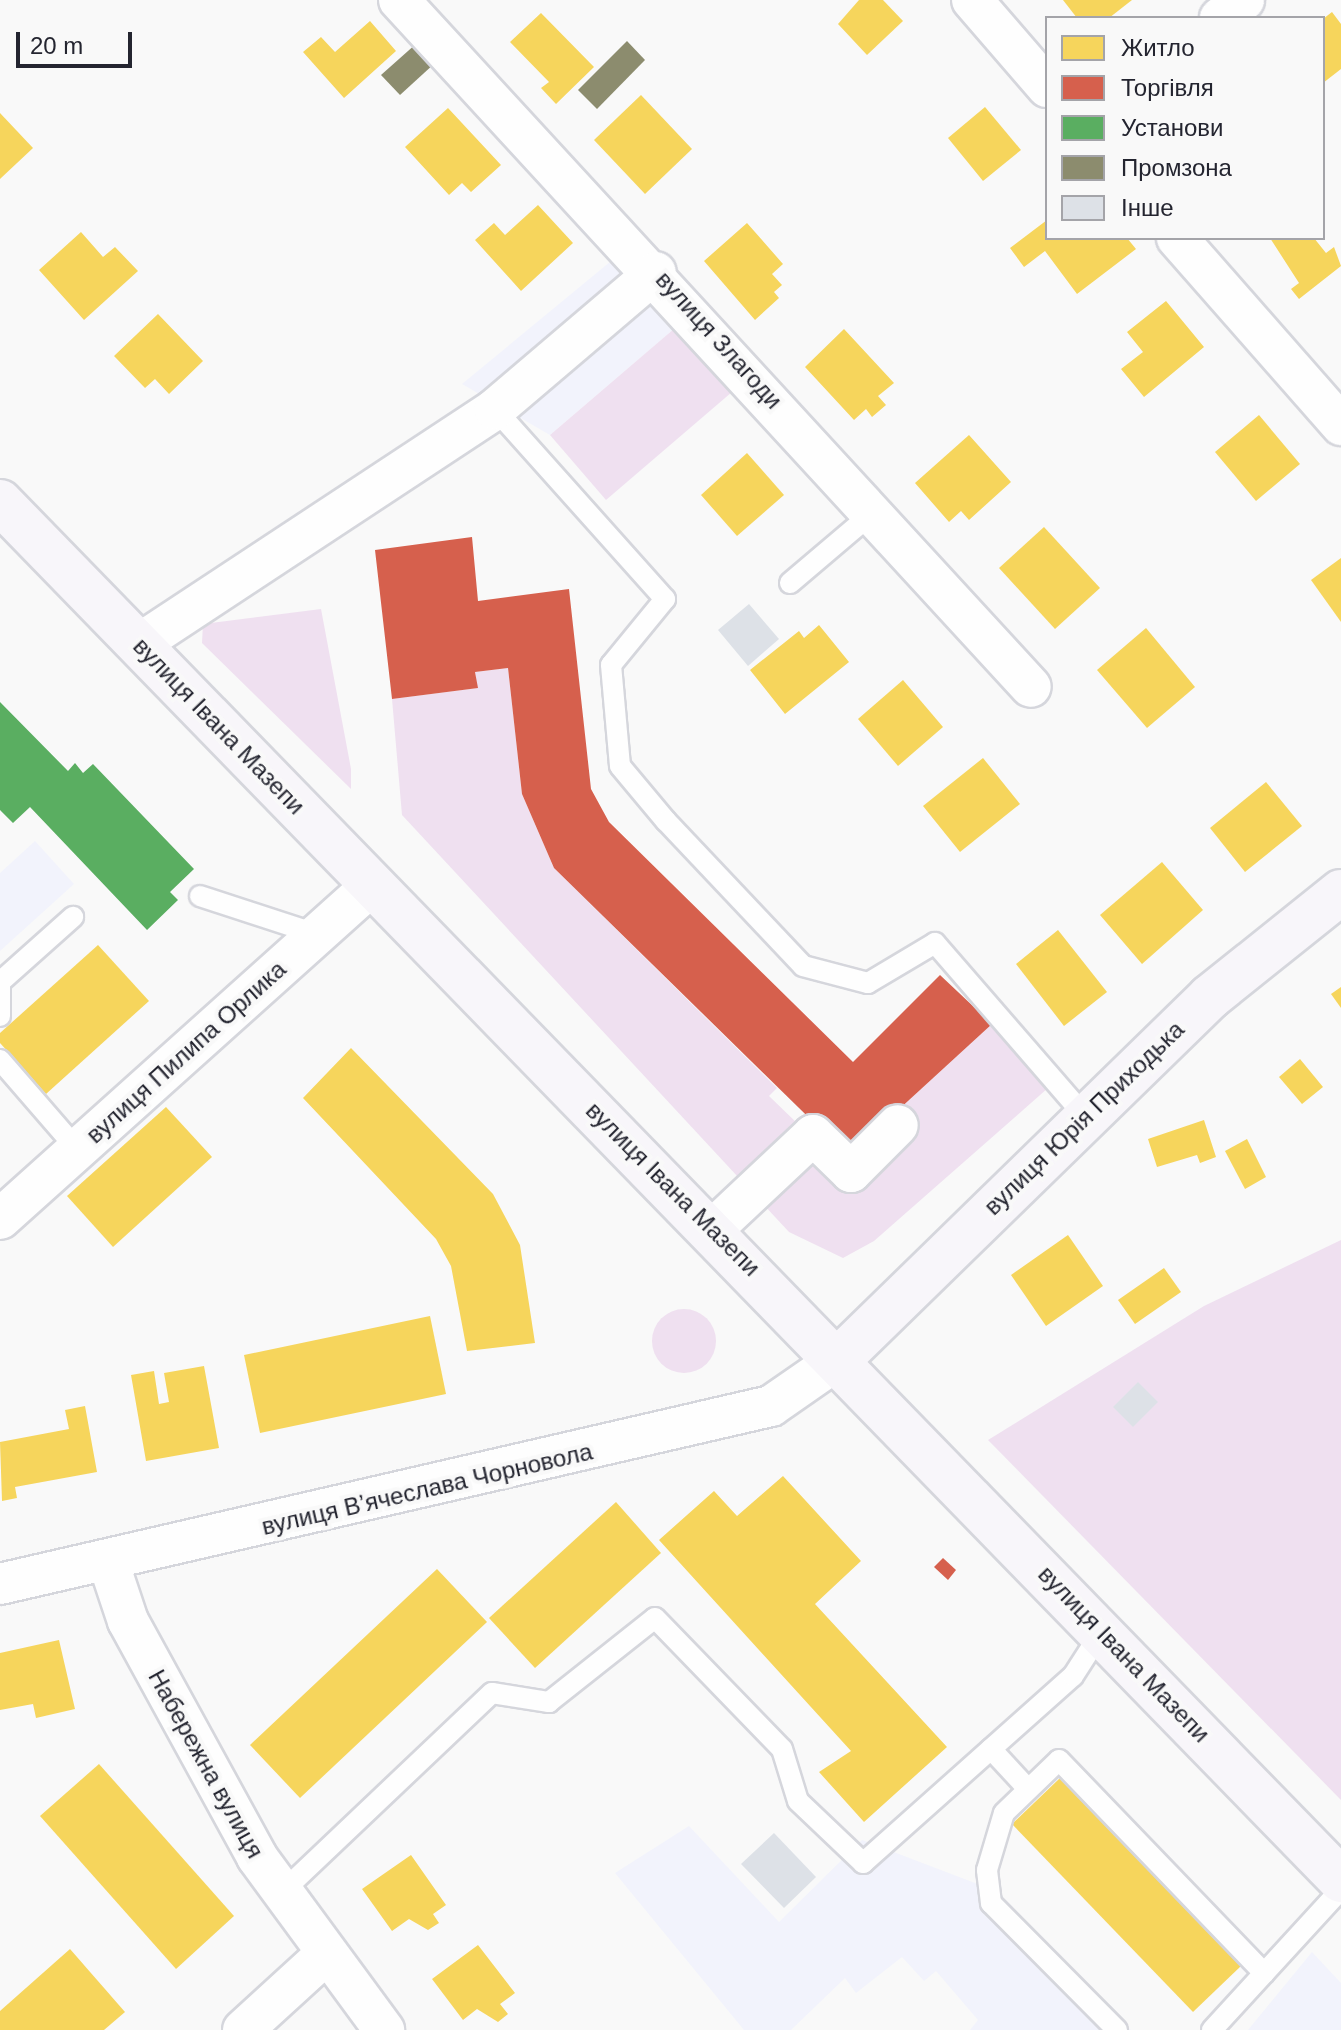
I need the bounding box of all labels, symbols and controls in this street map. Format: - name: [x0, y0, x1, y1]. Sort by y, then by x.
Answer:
- scale bar: [20, 16, 136, 66]
- legend: [1045, 16, 1325, 240]
- text: 20 m: [30, 32, 83, 59]
- text: Житло: [1121, 34, 1195, 61]
- text: Торгівля: [1121, 74, 1214, 101]
- text: Установи: [1121, 114, 1223, 141]
- text: Промзона: [1121, 154, 1232, 181]
- text: Інше: [1121, 194, 1174, 221]
- street label: вулиця Злагоди: [650, 265, 788, 415]
- street label: вулиця Івана Мазепи: [127, 632, 311, 820]
- street label: вулиця Пилипа Орлика: [80, 955, 292, 1149]
- street label: вулиця Юрія Приходька: [978, 1015, 1190, 1221]
- street label: вулиця Івана Мазепи: [580, 1096, 766, 1282]
- street label: вулиця Вʼячеслава Чорновола: [259, 1437, 595, 1541]
- street label: вулиця Івана Мазепи: [1032, 1560, 1216, 1748]
- street label: Набережна вулиця: [142, 1665, 270, 1863]

